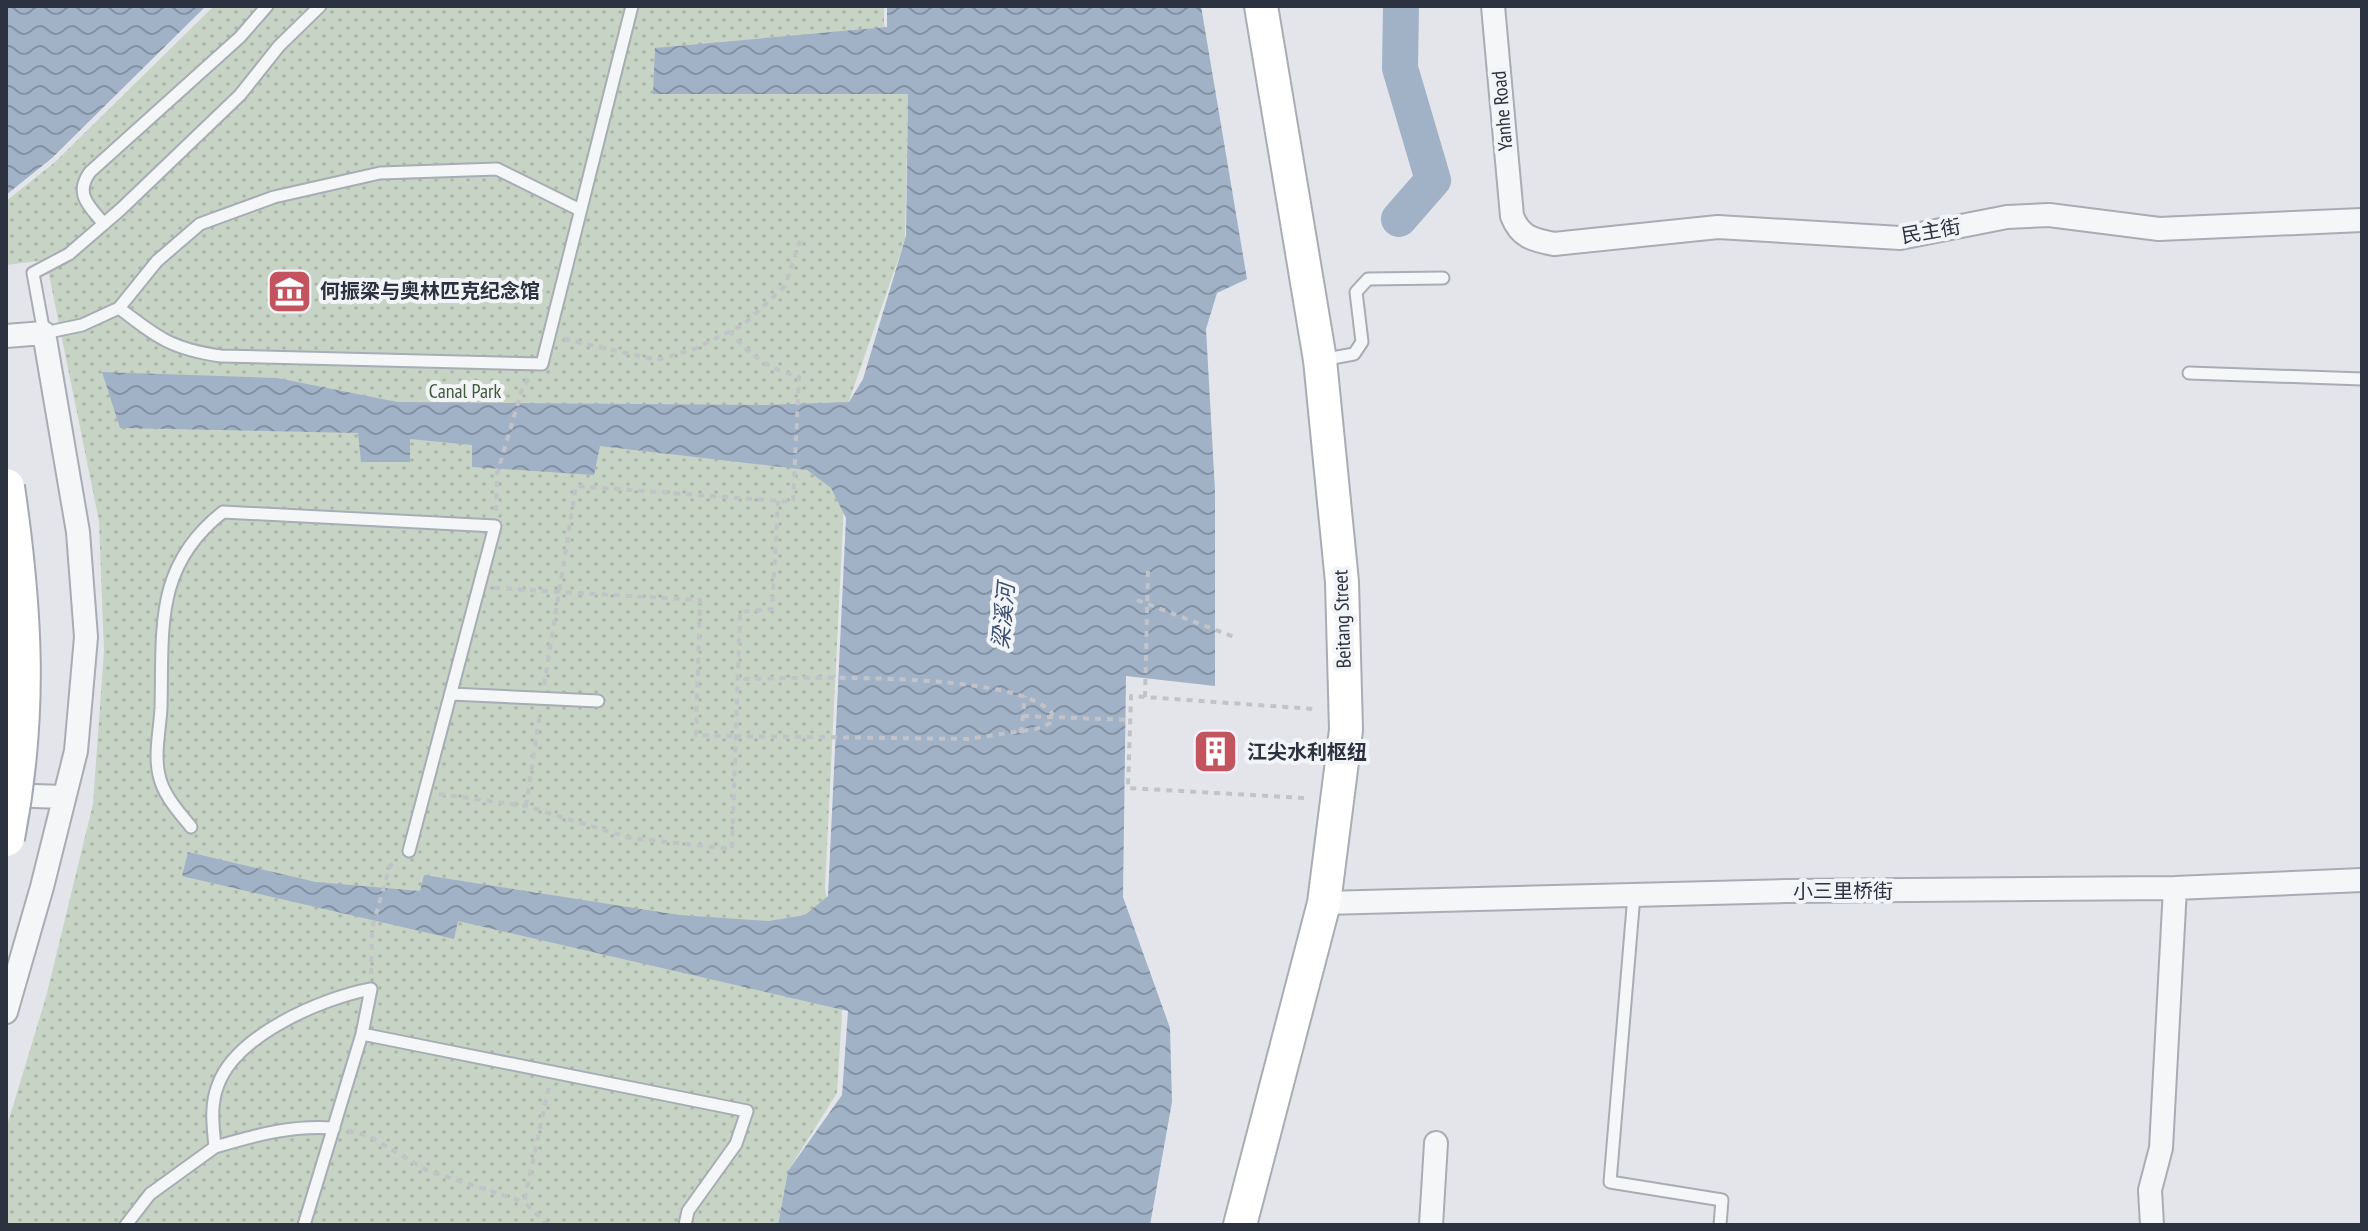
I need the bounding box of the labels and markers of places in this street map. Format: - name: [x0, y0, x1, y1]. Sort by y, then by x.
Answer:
- museum icon: 何振梁与奥林匹克纪念馆: [265, 267, 313, 315]
- place label: 何振梁与奥林匹克纪念馆: [320, 278, 540, 304]
- building icon: 江尖水利枢纽: [1192, 728, 1240, 776]
- place label: 江尖水利枢纽: [1247, 739, 1367, 765]

